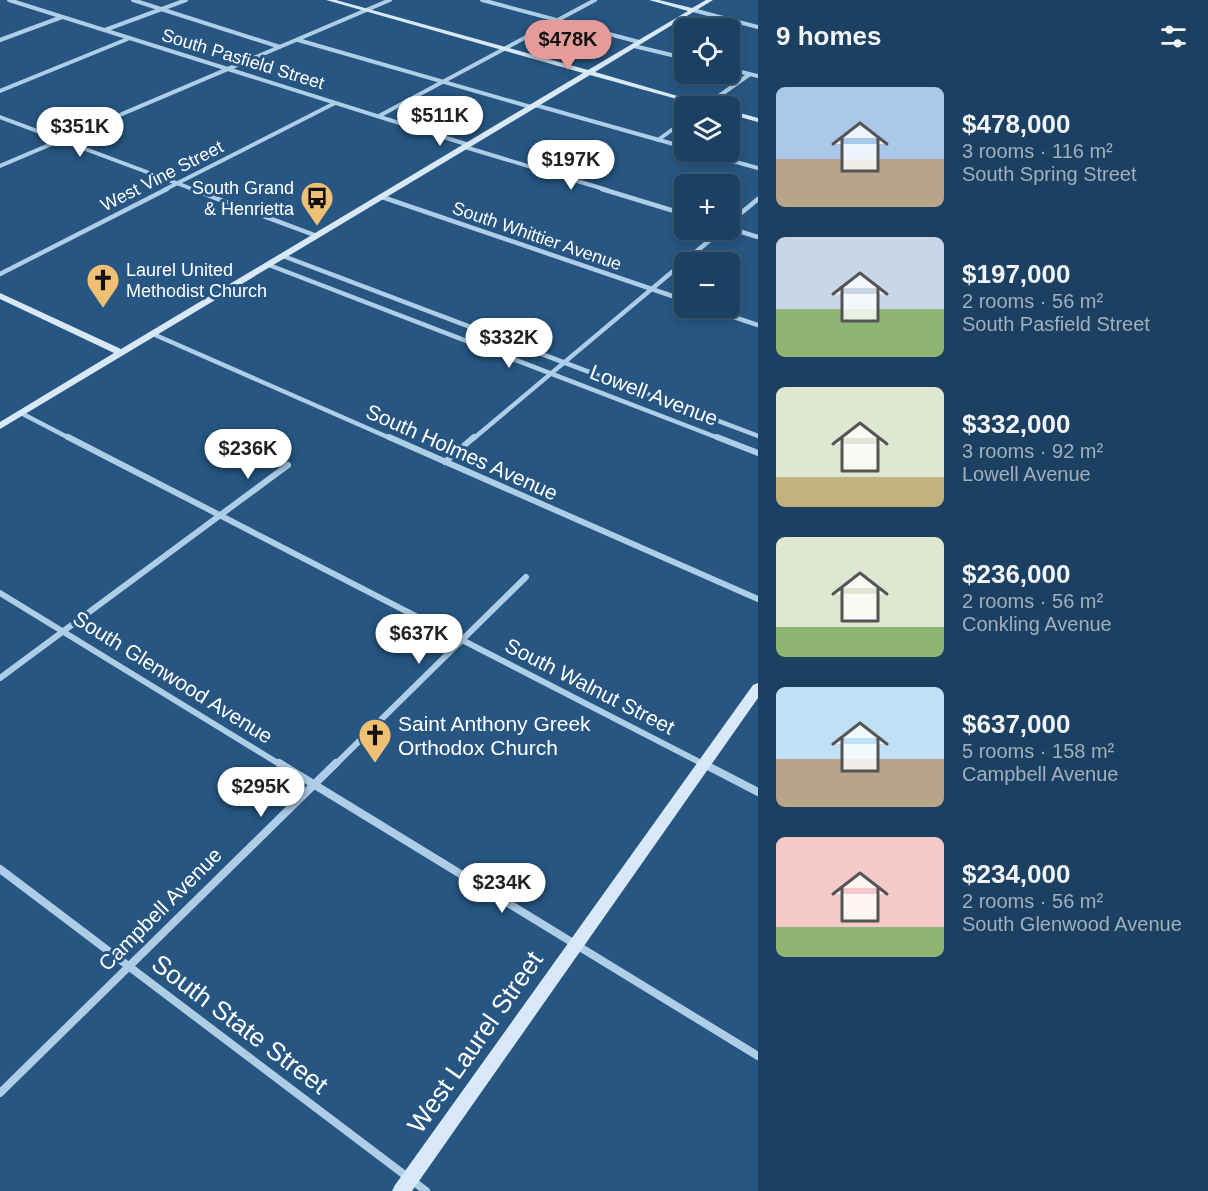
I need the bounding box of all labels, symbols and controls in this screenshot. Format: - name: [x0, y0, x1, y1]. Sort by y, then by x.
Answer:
- map controls: [674, 18, 740, 318]
- button: locate: [674, 18, 740, 84]
- pin: $478K: [526, 20, 610, 71]
- icon: filters: [1157, 20, 1190, 53]
- text: 9 homes: [776, 21, 882, 51]
- street label: South Pasfield Street: [159, 25, 327, 93]
- text: $478K: [539, 28, 597, 50]
- pin: $511K: [398, 96, 482, 147]
- button: layers: [674, 96, 740, 162]
- text: $511K: [411, 104, 469, 126]
- pin: $351K: [38, 107, 122, 158]
- text: $478,000: [962, 109, 1070, 139]
- icon: home: [824, 111, 896, 183]
- text: $351K: [51, 115, 109, 137]
- street label: West Vine Street: [98, 137, 226, 215]
- pin: $197K: [529, 140, 613, 191]
- text: 3 rooms · 116 m²: [962, 140, 1113, 162]
- text: $197K: [542, 148, 600, 170]
- text: South Spring Street: [962, 163, 1137, 185]
- button: +: [674, 174, 740, 240]
- place label: South Grand & Henrietta: [192, 178, 295, 219]
- bus stop icon: South Grand & Henrietta: [299, 180, 335, 227]
- street label: South Whittier Avenue: [450, 198, 624, 274]
- button: −: [674, 252, 740, 318]
- text: $197,000: [962, 259, 1070, 289]
- place label: Laurel United Methodist Church: [126, 260, 267, 301]
- icon: home: [824, 261, 896, 333]
- church icon: Laurel United Methodist Church: [85, 262, 121, 309]
- text: 2 rooms · 56 m²: [962, 290, 1103, 312]
- text: South Pasfield Street: [962, 313, 1150, 335]
- pin: $332K: [467, 318, 551, 369]
- text: $332K: [480, 326, 538, 348]
- street label: Lowell Avenue: [587, 360, 721, 430]
- street label: South Holmes Avenue: [363, 399, 561, 505]
- text: $332,000: [962, 409, 1070, 439]
- icon: home: [824, 411, 896, 483]
- pin: $236K: [206, 429, 290, 480]
- text: $236K: [219, 437, 277, 459]
- text: 3 rooms · 92 m²: [962, 440, 1103, 462]
- text: Lowell Avenue: [962, 463, 1091, 485]
- text: $236,000: [962, 559, 1070, 589]
- icon: home: [824, 561, 896, 633]
- text: 2 rooms · 56 m²: [962, 590, 1103, 612]
- street label: South Glenwood Avenue: [69, 606, 277, 748]
- text: Conkling Avenue: [962, 613, 1112, 635]
- pin: $637K: [377, 614, 461, 665]
- text: $637K: [390, 622, 448, 644]
- street label: South Walnut Street: [501, 633, 679, 739]
- text: $637,000: [962, 709, 1070, 739]
- icon: home: [824, 711, 896, 783]
- place label: Saint Anthony Greek Orthodox Church: [398, 712, 591, 759]
- church icon: Saint Anthony Greek Orthodox Church: [357, 717, 393, 764]
- text: 5 rooms · 158 m²: [962, 740, 1114, 762]
- text: Campbell Avenue: [962, 763, 1118, 785]
- pin: $295K: [219, 767, 303, 818]
- text: $295K: [232, 775, 290, 797]
- street label: Campbell Avenue: [94, 843, 226, 975]
- text: $234,000: [962, 859, 1070, 889]
- icon: home: [824, 861, 896, 933]
- pin: $234K: [460, 863, 544, 914]
- text: $234K: [473, 871, 531, 893]
- text: 2 rooms · 56 m²: [962, 890, 1103, 912]
- text: South Glenwood Avenue: [962, 913, 1182, 935]
- street label: West Laurel Street: [401, 945, 549, 1139]
- street label: South State Street: [146, 948, 334, 1100]

